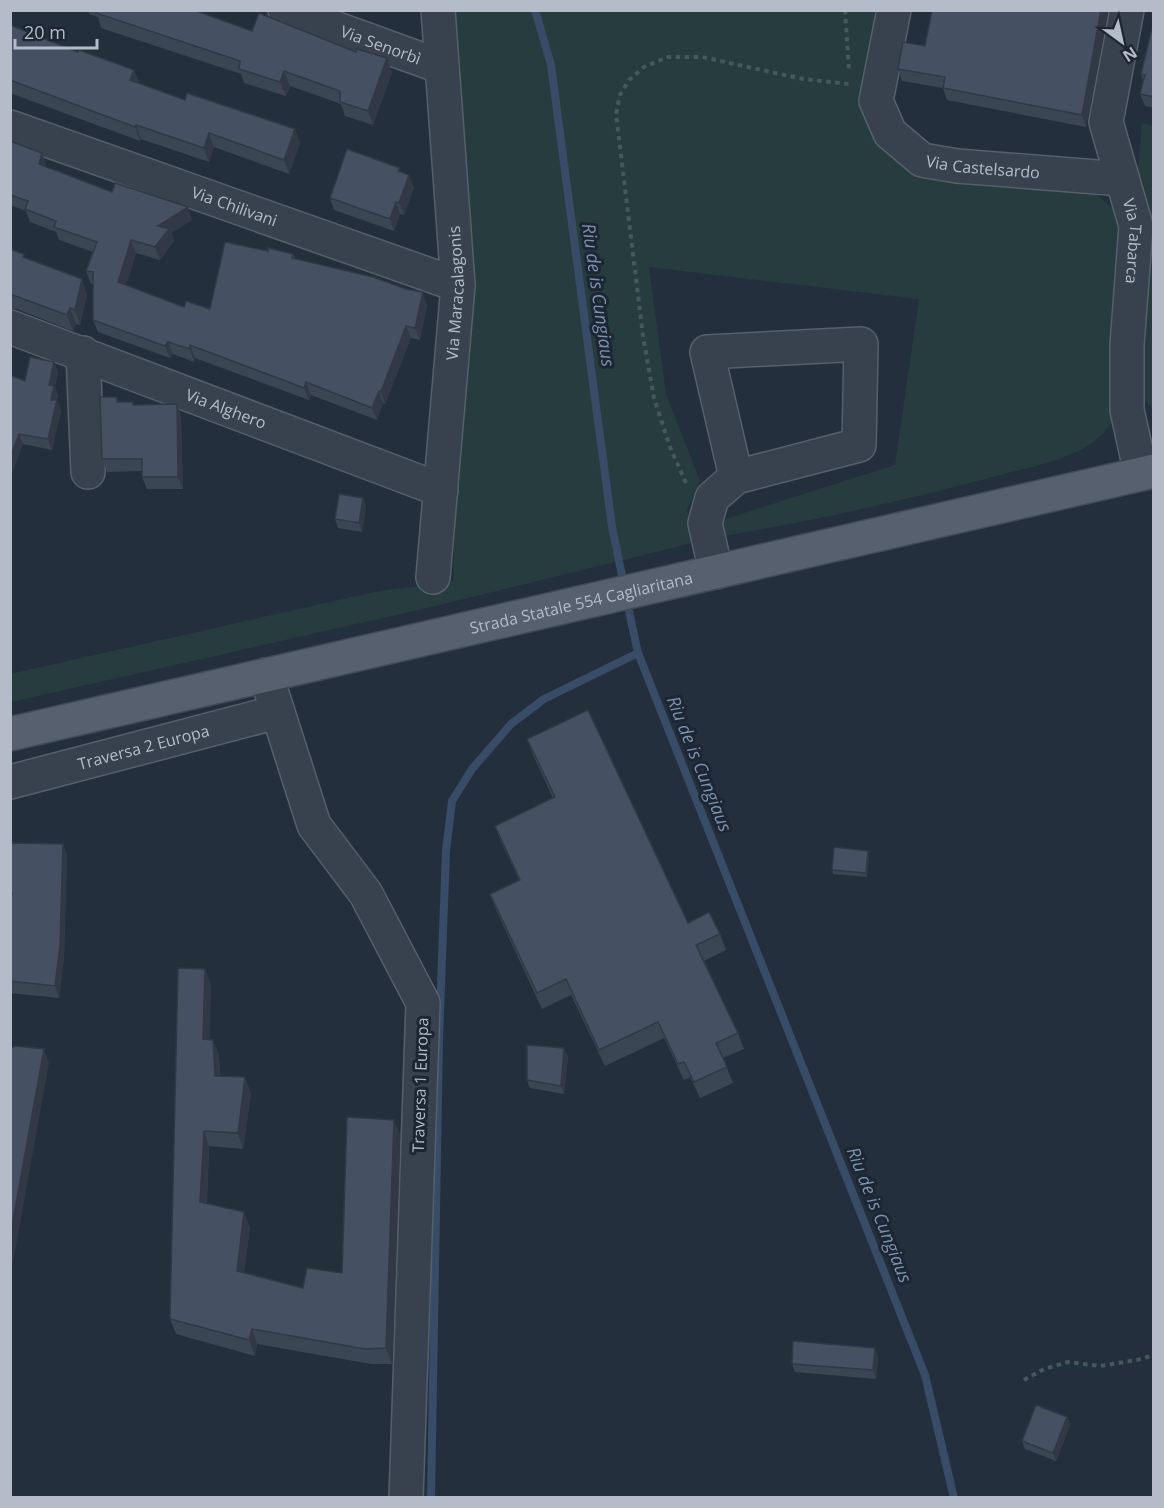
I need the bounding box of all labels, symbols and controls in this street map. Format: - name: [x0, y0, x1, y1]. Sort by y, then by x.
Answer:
- scale bar: [15, 12, 98, 50]
- north arrow: [1092, 12, 1152, 72]
- text: 20 m: [24, 20, 66, 44]
- street label: Via Senorbì: [338, 20, 424, 70]
- text: N: [1119, 42, 1142, 67]
- street label: Via Castelsardo: [924, 150, 1041, 183]
- street label: Via Chilivani: [189, 181, 280, 231]
- street label: Via Tabarca: [1118, 196, 1147, 285]
- water label: Riu de is Cungiaus: [577, 222, 621, 368]
- street label: Via Maracalagonis: [441, 225, 469, 361]
- street label: Via Alghero: [183, 383, 269, 434]
- street label: Strada Statale 554 Cagliaritana: [467, 566, 695, 639]
- water label: Riu de is Cungiaus: [662, 692, 738, 835]
- street label: Traversa 2 Europa: [75, 719, 212, 775]
- street label: Traversa 1 Europa: [407, 1017, 433, 1153]
- water label: Riu de is Cungiaus: [842, 1143, 918, 1286]

